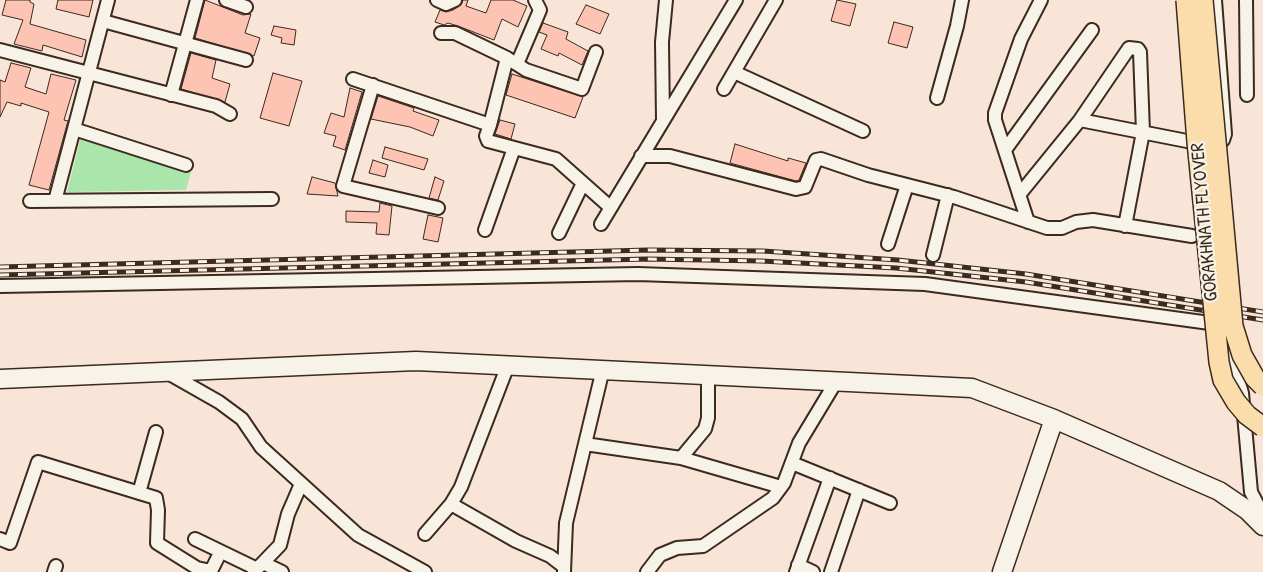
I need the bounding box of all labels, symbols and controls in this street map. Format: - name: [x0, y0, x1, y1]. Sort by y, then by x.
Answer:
- street label: GORAKHNATH FLYOVER: [1187, 142, 1223, 302]

